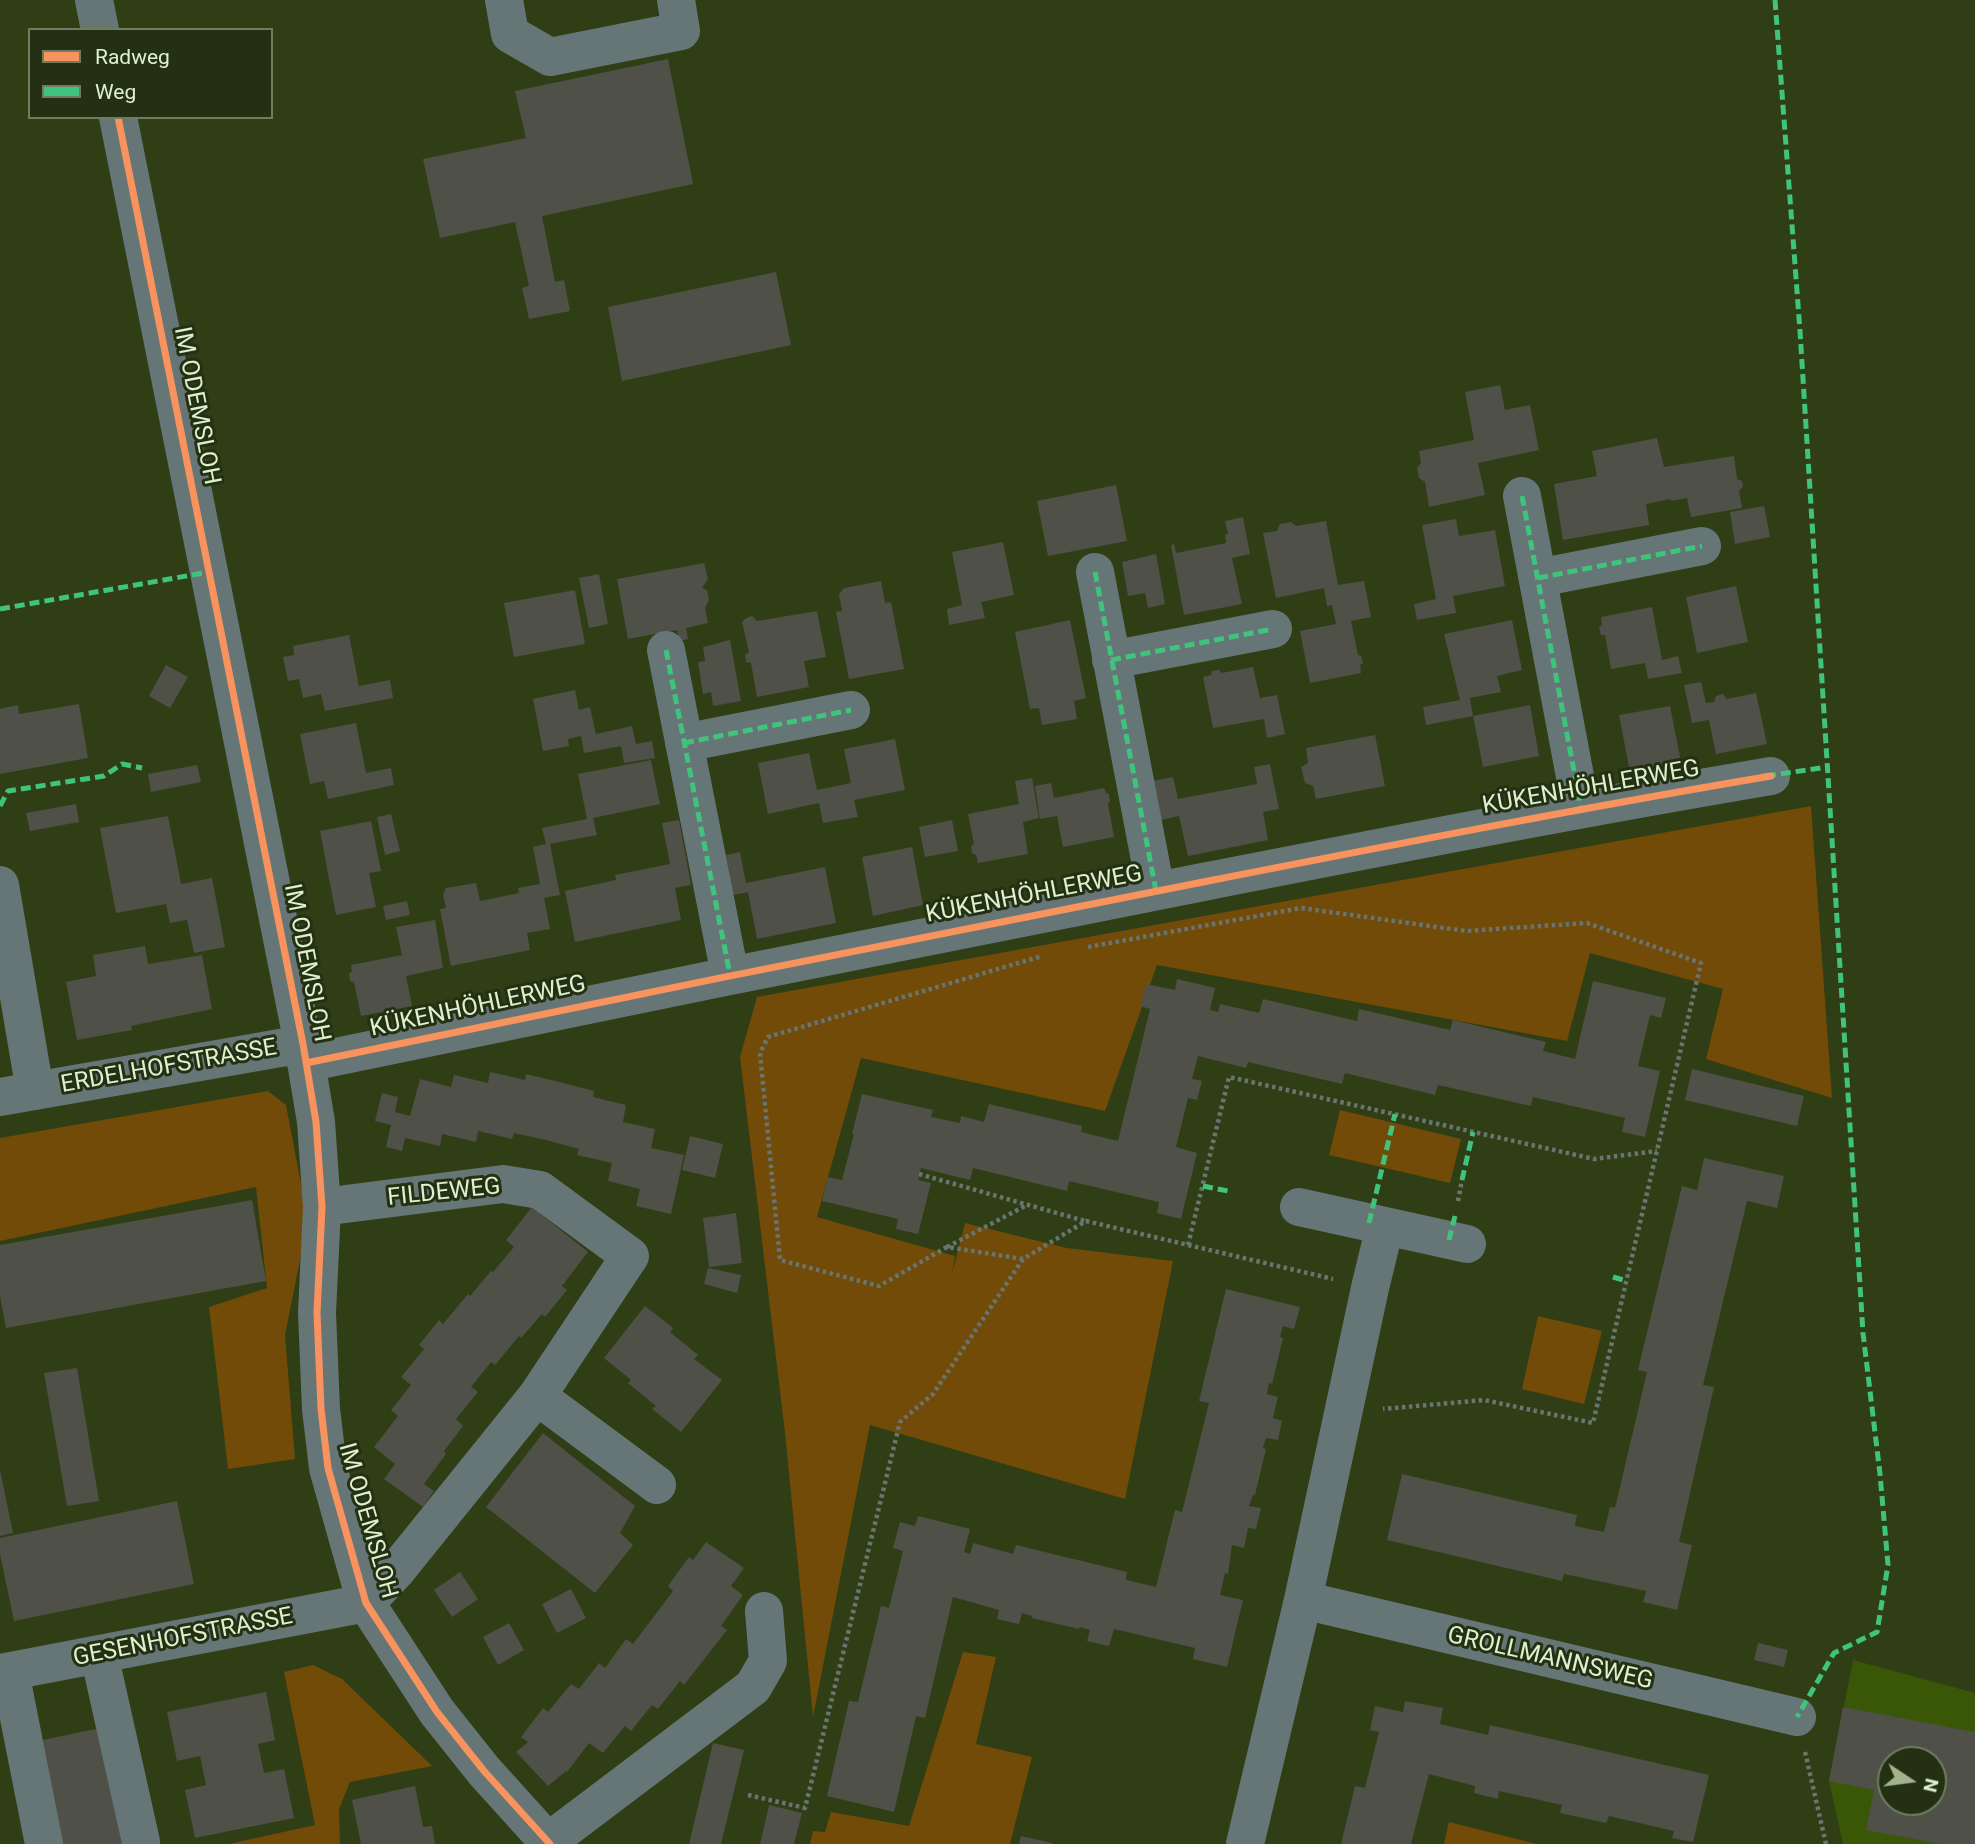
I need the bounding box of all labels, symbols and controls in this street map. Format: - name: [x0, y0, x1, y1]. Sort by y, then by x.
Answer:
- legend: [28, 28, 273, 119]
- text: Radweg: [95, 45, 170, 69]
- text: Weg: [95, 80, 136, 104]
- street label: IM ODEMSLOH: [167, 325, 225, 487]
- street label: KÜKENHÖHLERWEG: [1480, 755, 1702, 821]
- street label: KÜKENHÖHLERWEG: [923, 860, 1145, 930]
- street label: IM ODEMSLOH: [277, 882, 335, 1044]
- street label: KÜKENHÖHLERWEG: [367, 970, 589, 1044]
- street label: ERDELHOFSTRASSE: [59, 1034, 279, 1100]
- street label: FILDEWEG: [386, 1173, 502, 1213]
- street label: IM ODEMSLOH: [331, 1440, 403, 1602]
- street label: GESENHOFSTRASSE: [71, 1603, 295, 1673]
- street label: GROLLMANNSWEG: [1444, 1621, 1656, 1697]
- north arrow: [1877, 1746, 1947, 1816]
- text: N: [1918, 1776, 1944, 1795]

